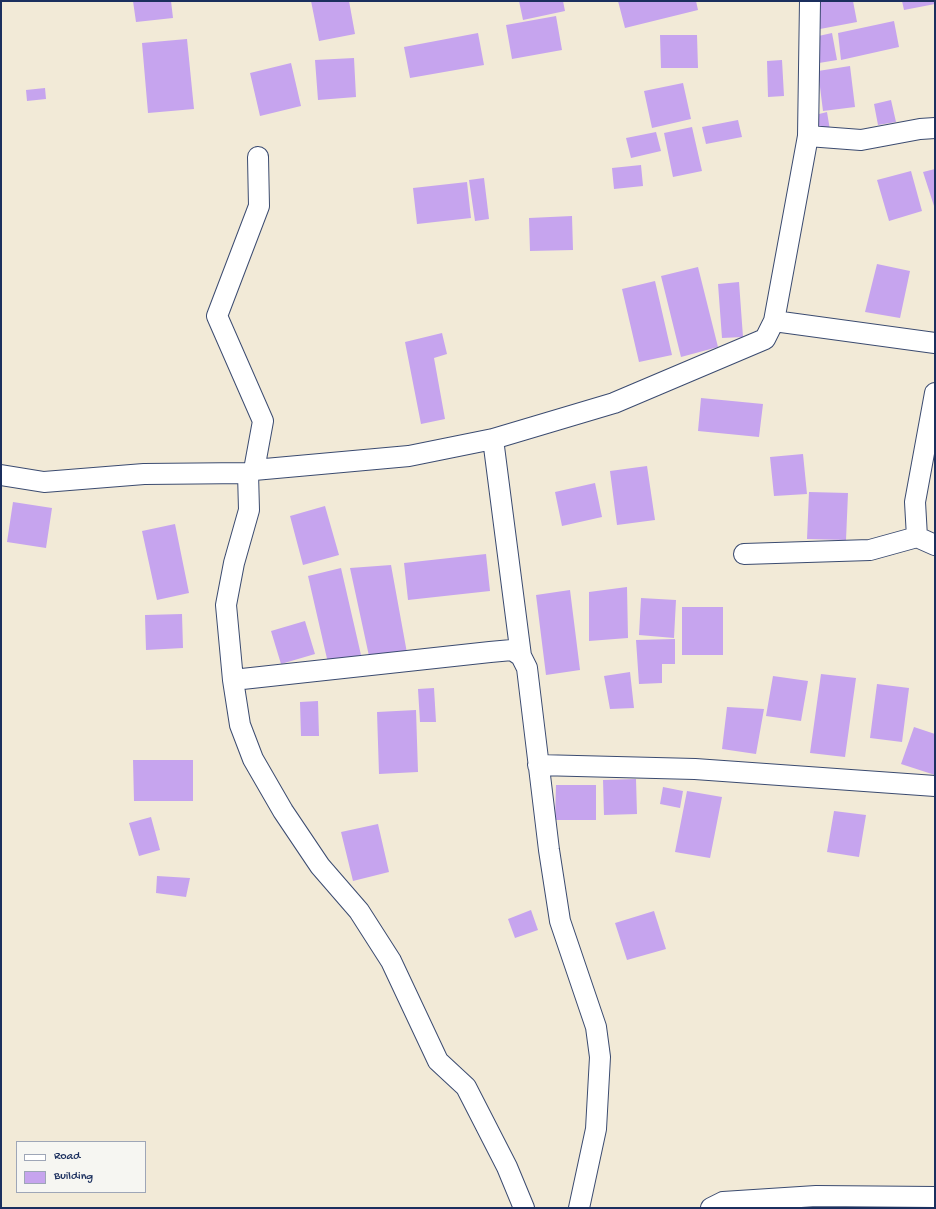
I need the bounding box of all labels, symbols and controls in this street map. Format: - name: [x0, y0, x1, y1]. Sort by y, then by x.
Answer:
- legend: [16, 1141, 146, 1193]
- text: Road: [54, 1150, 80, 1164]
- text: Building: [54, 1170, 93, 1184]

